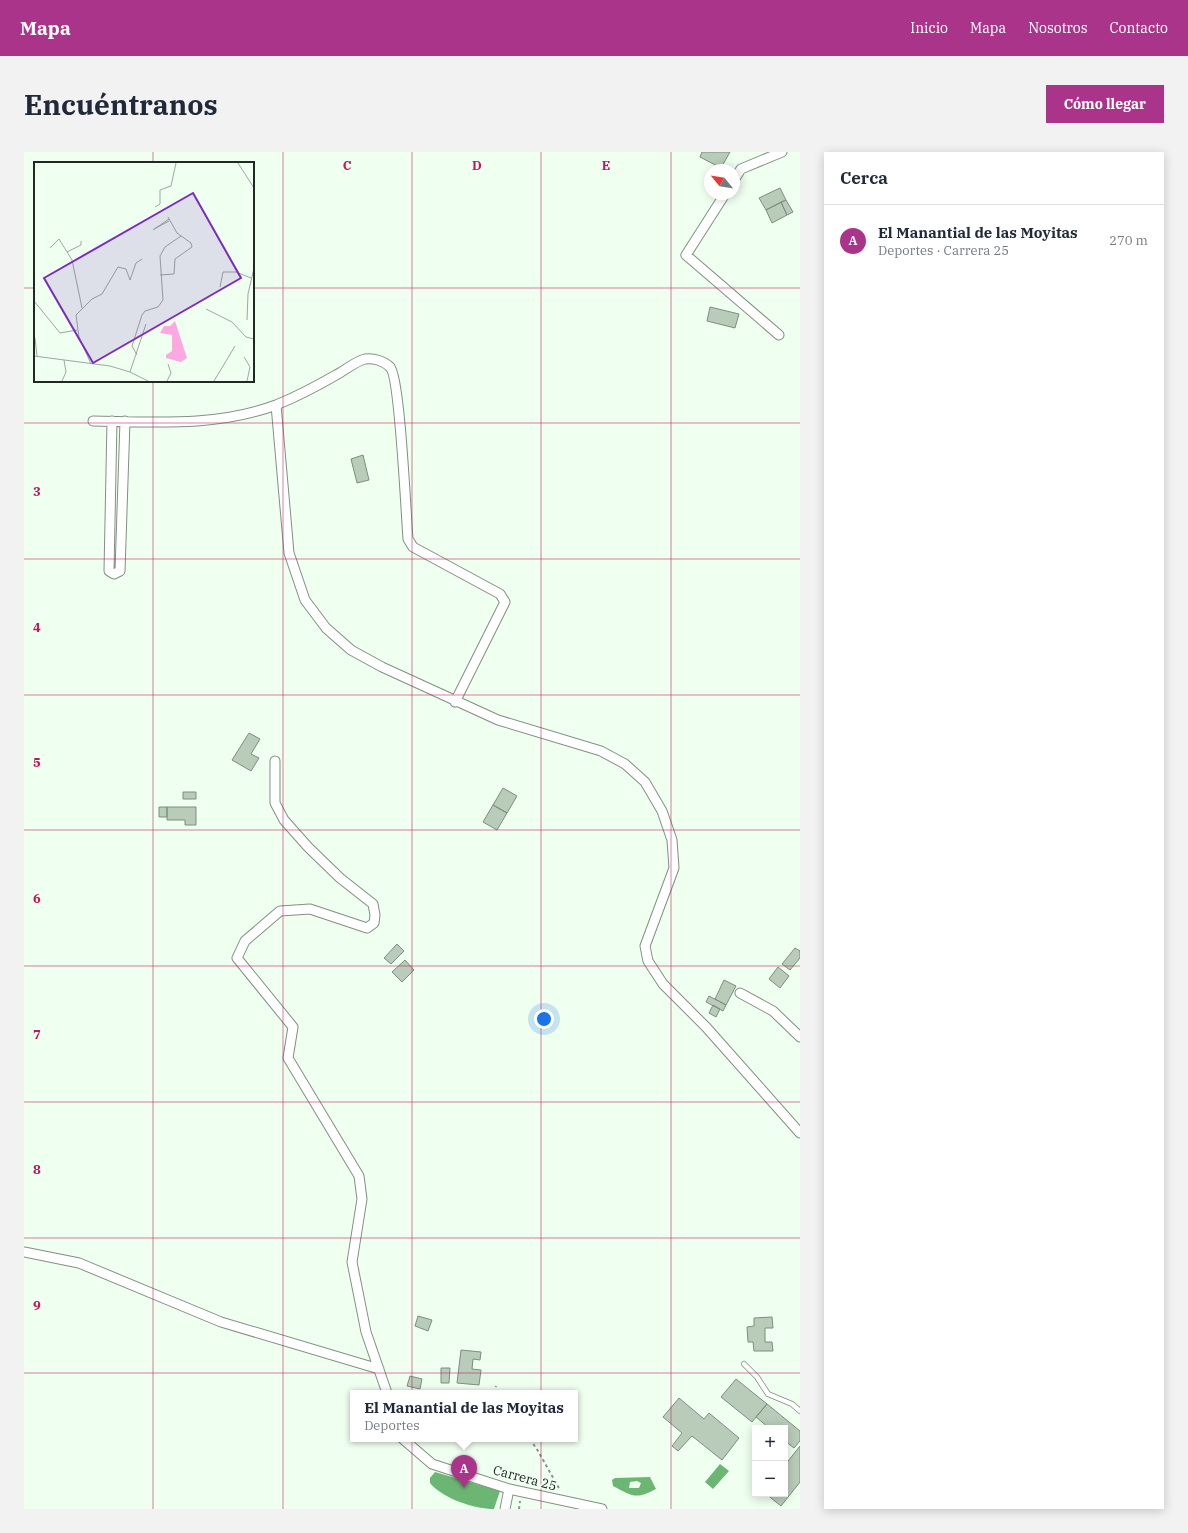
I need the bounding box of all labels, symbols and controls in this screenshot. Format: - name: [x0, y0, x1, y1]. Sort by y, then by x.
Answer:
- text: Mapa: [20, 16, 71, 40]
- text: Inicio: [910, 19, 948, 37]
- text: Mapa: [970, 19, 1006, 37]
- text: Nosotros: [1028, 19, 1088, 37]
- text: Contacto: [1110, 19, 1168, 37]
- button: Cómo llegar: [1046, 85, 1164, 123]
- text: Encuéntranos: [24, 86, 218, 123]
- text: C: [343, 157, 352, 174]
- text: D: [472, 157, 482, 174]
- text: E: [602, 157, 610, 174]
- inset map: [34, 162, 254, 382]
- north arrow: [704, 164, 740, 200]
- text: Cerca: [840, 167, 888, 189]
- text: El Manantial de las Moyitas: [878, 223, 1078, 242]
- text: A: [848, 232, 858, 249]
- text: 270 m: [1109, 232, 1148, 249]
- text: Deportes · Carrera 25: [878, 242, 1009, 259]
- text: 3: [33, 483, 41, 500]
- text: 4: [33, 619, 41, 636]
- text: 5: [33, 754, 41, 771]
- text: 6: [33, 890, 41, 907]
- your location: [534, 1009, 554, 1029]
- text: 7: [33, 1026, 41, 1043]
- text: 8: [33, 1161, 41, 1178]
- text: 9: [33, 1297, 41, 1314]
- popup: [350, 1390, 578, 1442]
- text: El Manantial de las Moyitas: [364, 1398, 564, 1417]
- text: Deportes: [364, 1417, 420, 1434]
- map controls: [752, 1425, 788, 1497]
- button: +: [752, 1425, 788, 1461]
- pin: A: [451, 1455, 477, 1488]
- street label: Carrera 25: [491, 1461, 559, 1495]
- button: −: [752, 1461, 788, 1497]

